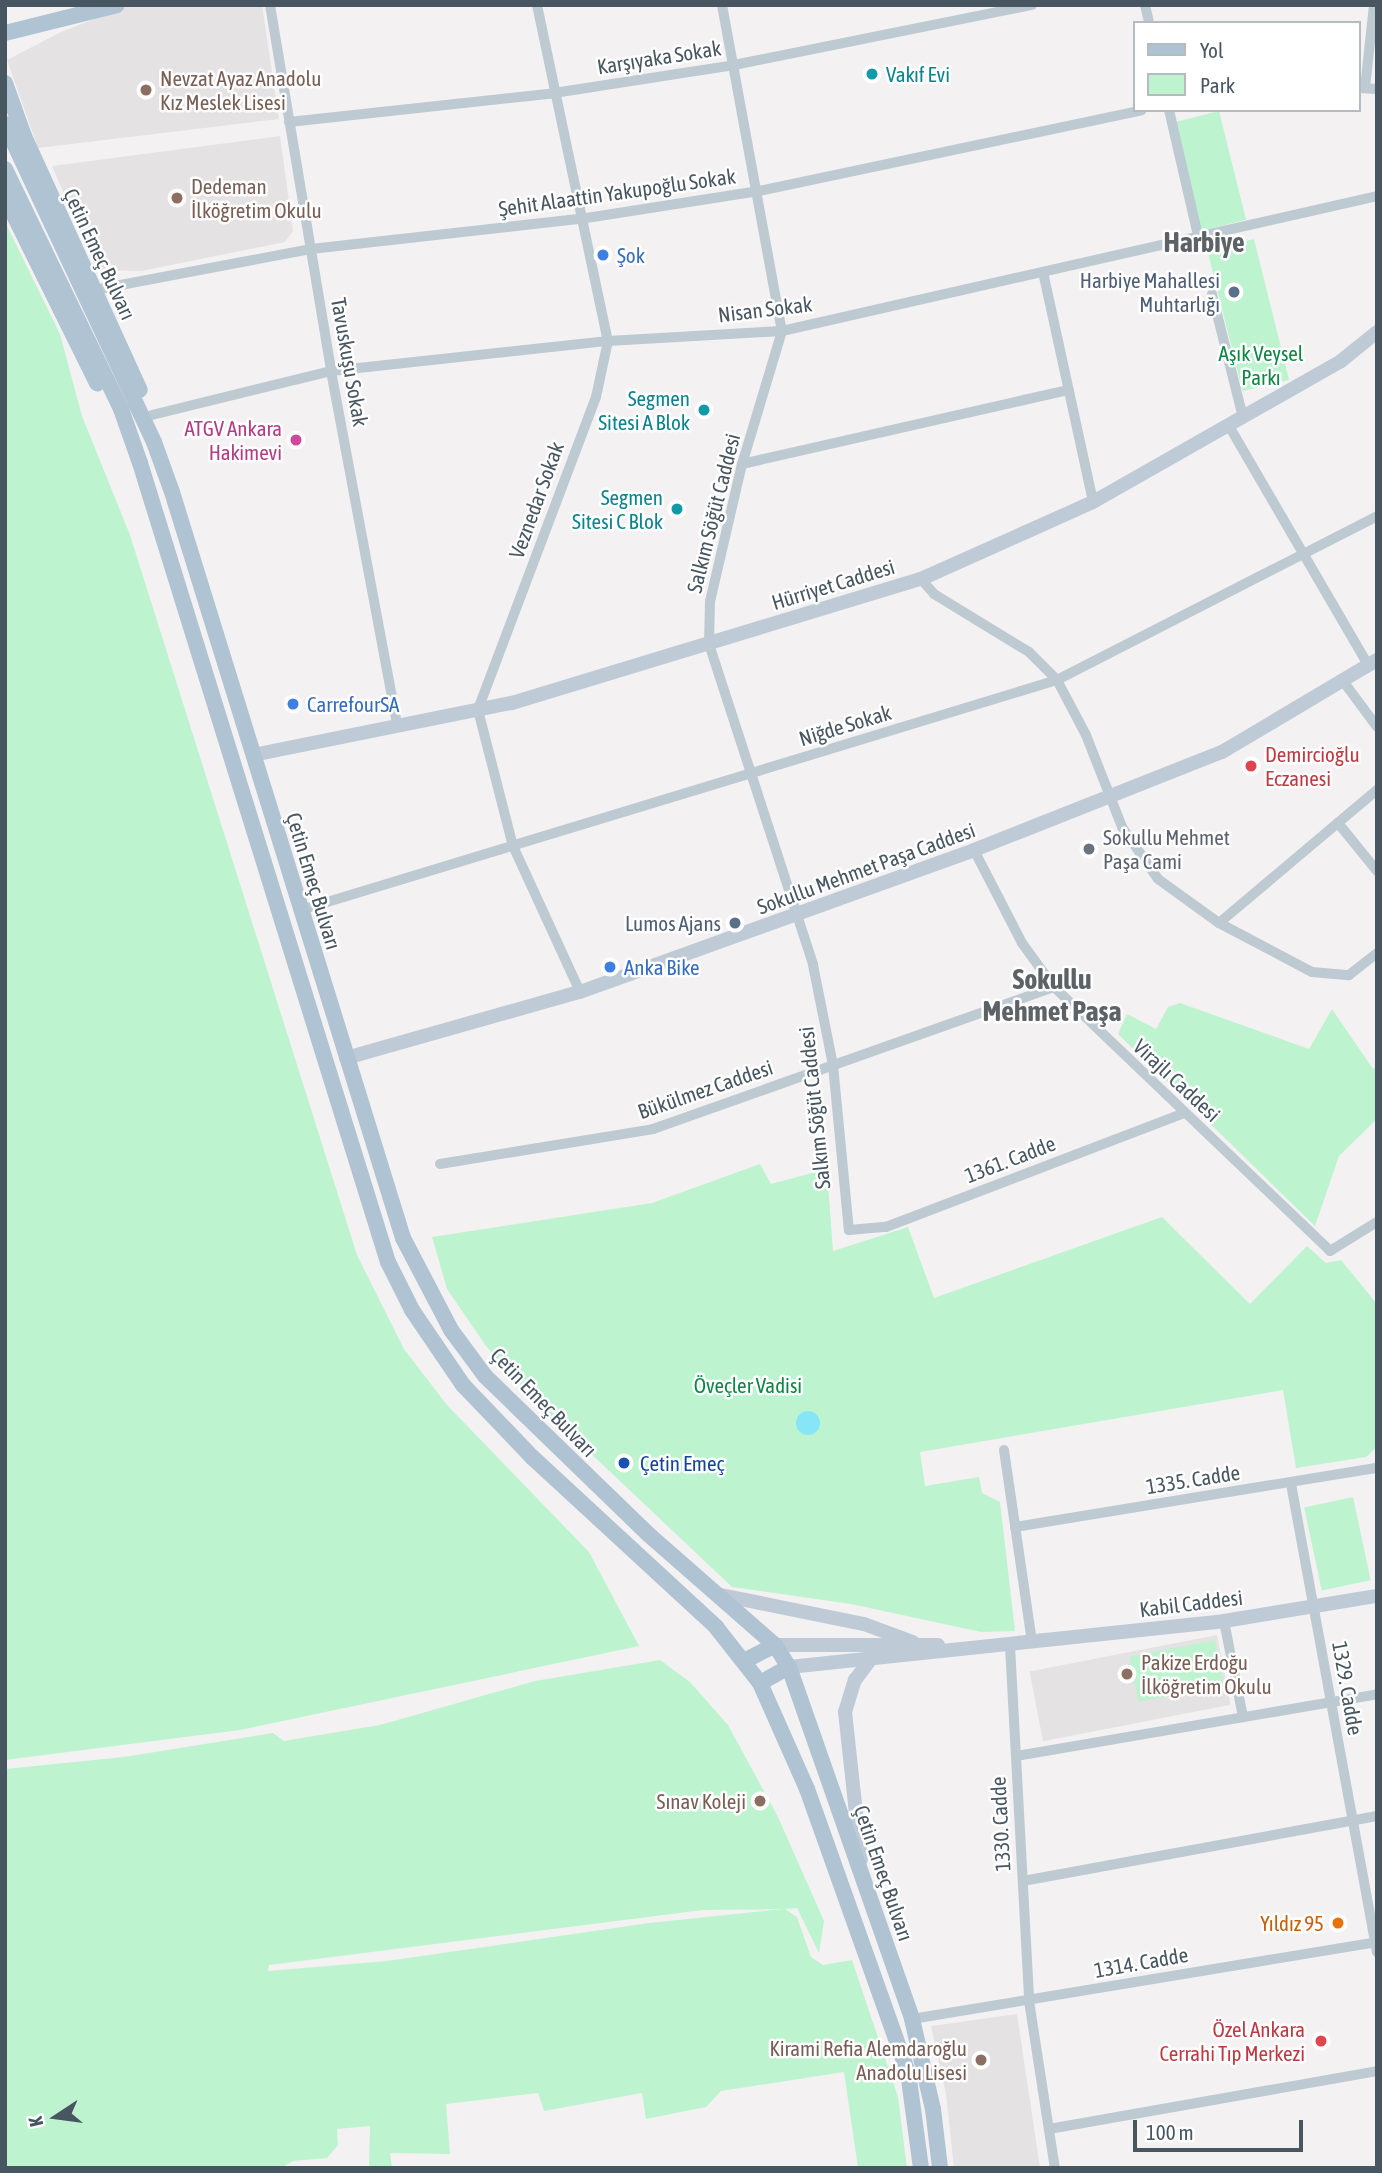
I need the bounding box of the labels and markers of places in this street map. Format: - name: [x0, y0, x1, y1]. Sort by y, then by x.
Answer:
- place label: Vakıf Evi: [886, 61, 950, 87]
- place label: Nevzat Ayaz Anadolu Kız Meslek Lisesi: [160, 65, 321, 115]
- marker: Vakıf Evi: [864, 66, 880, 82]
- marker: Nevzat Ayaz Anadolu Kız Meslek Lisesi: [138, 82, 154, 98]
- place label: Dedeman İlköğretim Okulu: [191, 173, 322, 223]
- marker: Dedeman İlköğretim Okulu: [169, 190, 185, 206]
- place label: Şok: [617, 242, 645, 268]
- marker: Şok: [595, 247, 611, 263]
- place label: Harbiye Mahallesi Muhtarlığı: [1080, 267, 1220, 317]
- marker: Harbiye Mahallesi Muhtarlığı: [1226, 284, 1242, 300]
- place label: Segmen Sitesi A Blok: [598, 385, 690, 435]
- marker: Segmen Sitesi A Blok: [696, 402, 712, 418]
- place label: ATGV Ankara Hakimevi: [184, 415, 282, 465]
- marker: ATGV Ankara Hakimevi: [288, 432, 304, 448]
- place label: Segmen Sitesi C Blok: [572, 484, 663, 534]
- marker: Segmen Sitesi C Blok: [669, 501, 685, 517]
- place label: CarrefourSA: [307, 691, 399, 717]
- marker: CarrefourSA: [285, 696, 301, 712]
- place label: Demircioğlu Eczanesi: [1265, 741, 1360, 791]
- marker: Demircioğlu Eczanesi: [1243, 758, 1259, 774]
- place label: Sokullu Mehmet Paşa Cami: [1103, 824, 1230, 874]
- marker: Sokullu Mehmet Paşa Cami: [1081, 841, 1097, 857]
- place label: Lumos Ajans: [625, 910, 721, 936]
- marker: Lumos Ajans: [727, 915, 743, 931]
- place label: Anka Bike: [624, 954, 699, 980]
- marker: Anka Bike: [602, 959, 618, 975]
- place label: Çetin Emeç: [640, 1450, 724, 1476]
- marker: Çetin Emeç: [614, 1453, 634, 1473]
- place label: Pakize Erdoğu İlköğretim Okulu: [1141, 1649, 1272, 1699]
- marker: Pakize Erdoğu İlköğretim Okulu: [1119, 1666, 1135, 1682]
- place label: Sınav Koleji: [657, 1788, 746, 1814]
- marker: Sınav Koleji: [752, 1793, 768, 1809]
- place label: Yıldız 95: [1260, 1910, 1324, 1936]
- marker: Yıldız 95: [1330, 1915, 1346, 1931]
- place label: Özel Ankara Cerrahi Tıp Merkezi: [1159, 2016, 1305, 2066]
- marker: Özel Ankara Cerrahi Tıp Merkezi: [1311, 2031, 1331, 2051]
- place label: Kirami Refia Alemdaroğlu Anadolu Lisesi: [769, 2035, 967, 2085]
- marker: Kirami Refia Alemdaroğlu Anadolu Lisesi: [973, 2052, 989, 2068]

